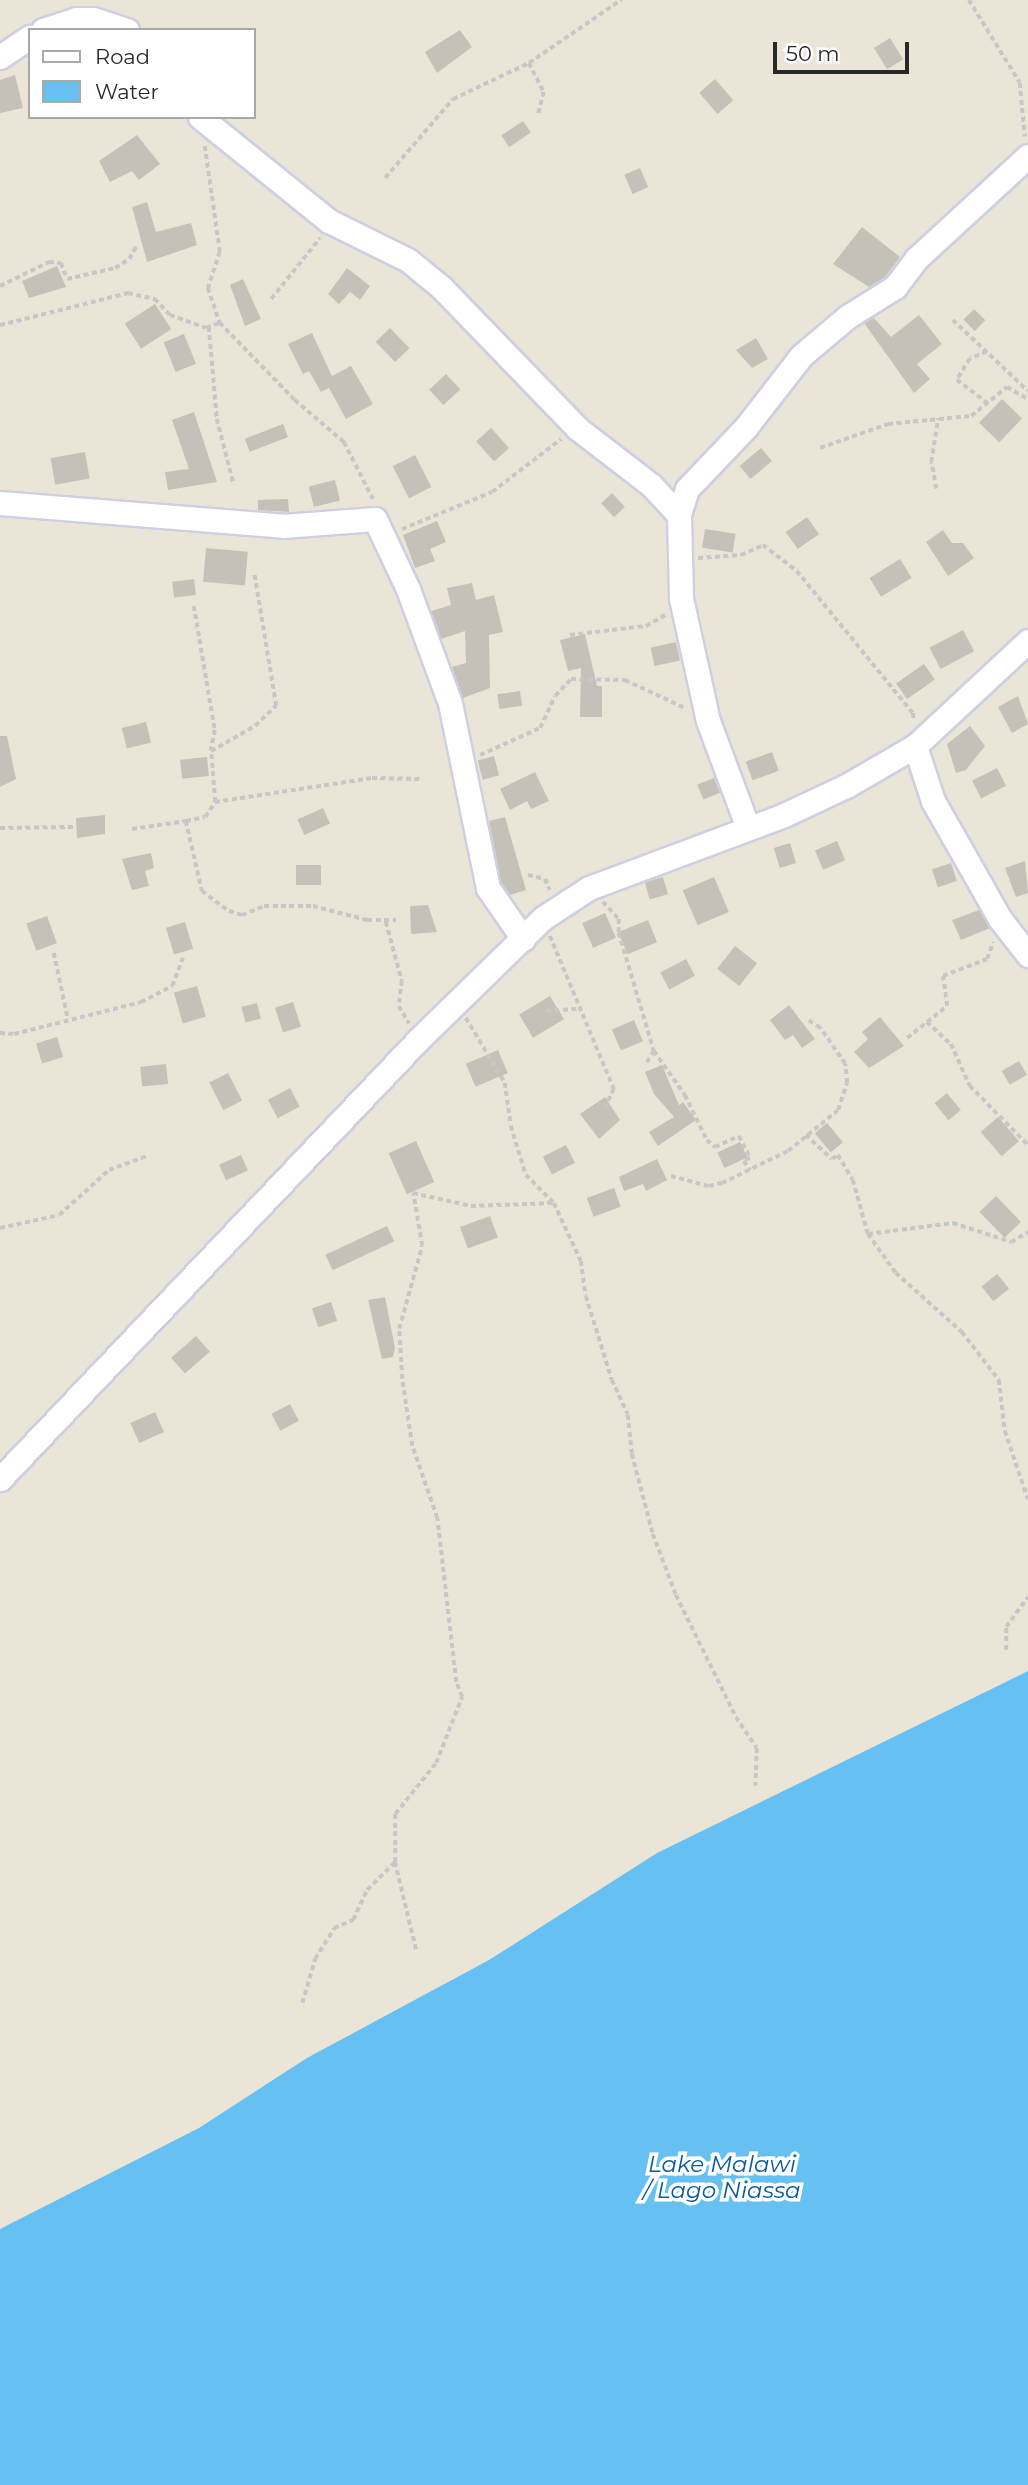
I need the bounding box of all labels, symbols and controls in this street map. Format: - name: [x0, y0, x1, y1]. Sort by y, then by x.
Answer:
- legend: [28, 28, 256, 119]
- scale bar: [776, 28, 912, 72]
- text: 50 m: [786, 41, 840, 66]
- text: Road: [95, 44, 150, 69]
- text: Water: [95, 79, 159, 104]
- water label: Lake Malawi / Lago Niassa: [643, 2150, 801, 2204]

